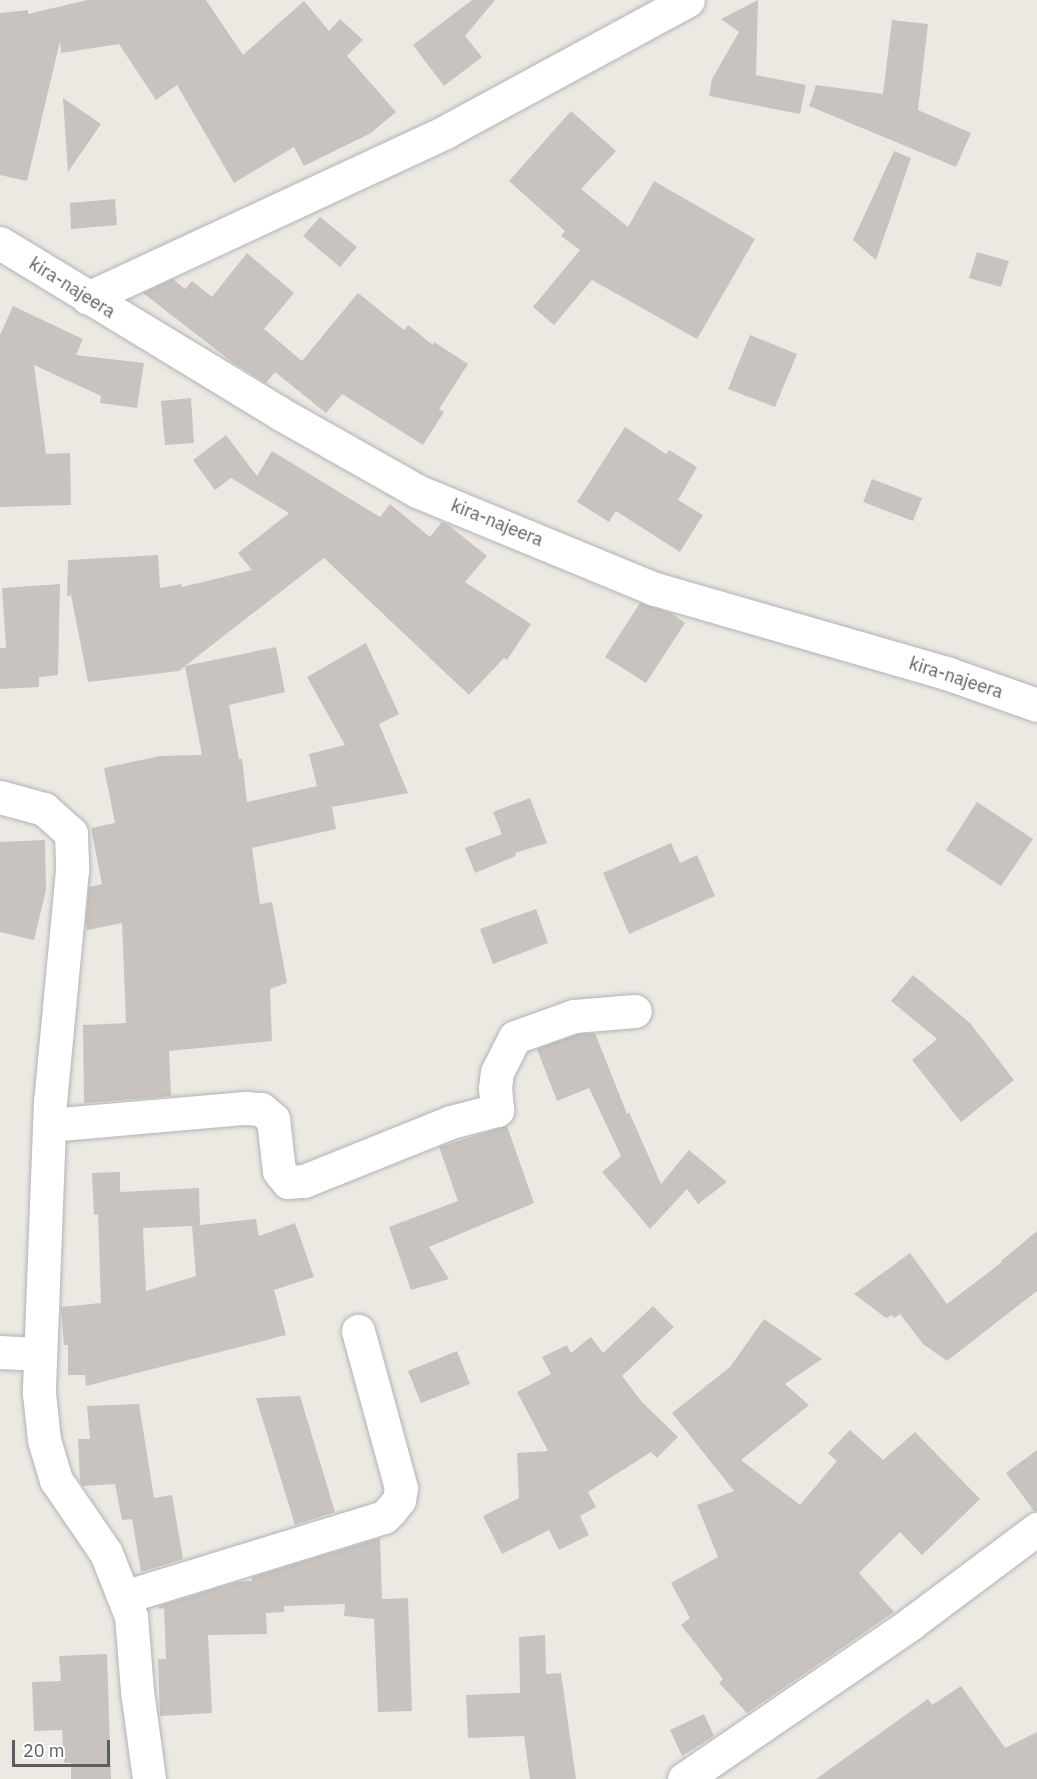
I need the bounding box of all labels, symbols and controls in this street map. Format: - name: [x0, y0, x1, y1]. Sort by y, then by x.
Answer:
- street label: kira-najeera: [25, 253, 119, 323]
- street label: kira-najeera: [448, 495, 546, 551]
- street label: kira-najeera: [906, 653, 1006, 703]
- scale bar: [15, 1728, 112, 1766]
- text: 20 m: [23, 1739, 65, 1762]

